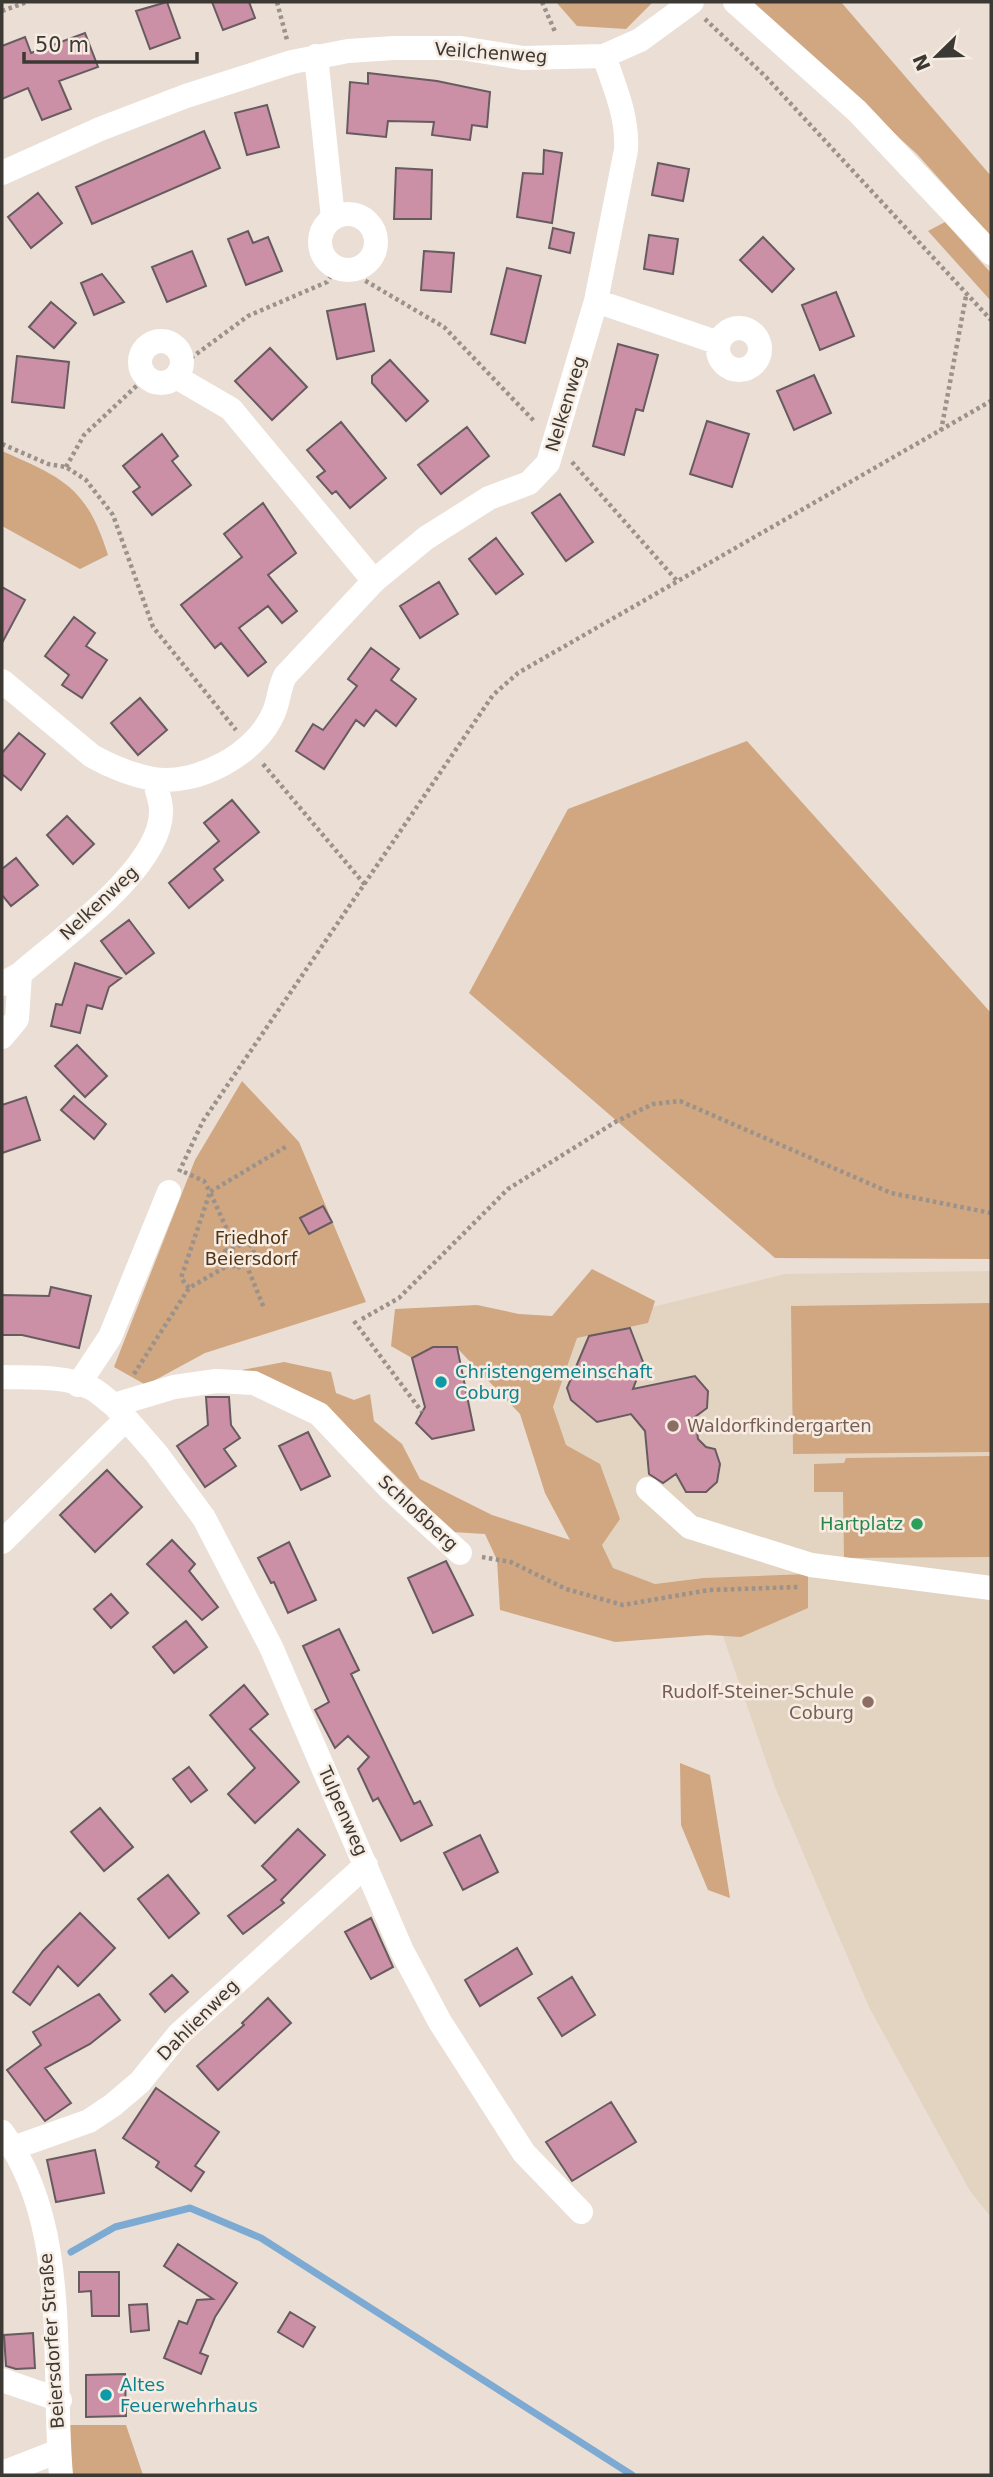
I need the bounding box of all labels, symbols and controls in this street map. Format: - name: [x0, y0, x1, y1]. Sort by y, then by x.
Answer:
- scale bar: [24, 21, 198, 65]
- north arrow: [902, 21, 972, 91]
- text: 50 m: [35, 33, 89, 57]
- street label: Veilchenweg: [434, 38, 548, 67]
- text: N: [908, 51, 935, 74]
- street label: Nelkenweg: [541, 353, 590, 454]
- street label: Nelkenweg: [55, 861, 142, 944]
- park label: Friedhof Beiersdorf: [205, 1227, 298, 1269]
- place label: Christengemeinschaft Coburg: [455, 1361, 653, 1403]
- marker: Christengemeinschaft Coburg: [433, 1374, 449, 1390]
- place label: Waldorfkindergarten: [687, 1415, 872, 1436]
- marker: Waldorfkindergarten: [665, 1418, 681, 1434]
- street label: Schloßberg: [374, 1470, 462, 1555]
- place label: Hartplatz: [820, 1513, 903, 1534]
- marker: Hartplatz: [909, 1516, 925, 1532]
- place label: Rudolf-Steiner-Schule Coburg: [662, 1681, 854, 1723]
- marker: Rudolf-Steiner-Schule Coburg: [860, 1694, 876, 1710]
- street label: Tulpenweg: [314, 1762, 373, 1859]
- street label: Dahlienweg: [153, 1975, 243, 2065]
- street label: Beiersdorfer Straße: [35, 2253, 68, 2430]
- place label: Altes Feuerwehrhaus: [120, 2374, 258, 2416]
- marker: Altes Feuerwehrhaus: [98, 2387, 114, 2403]

